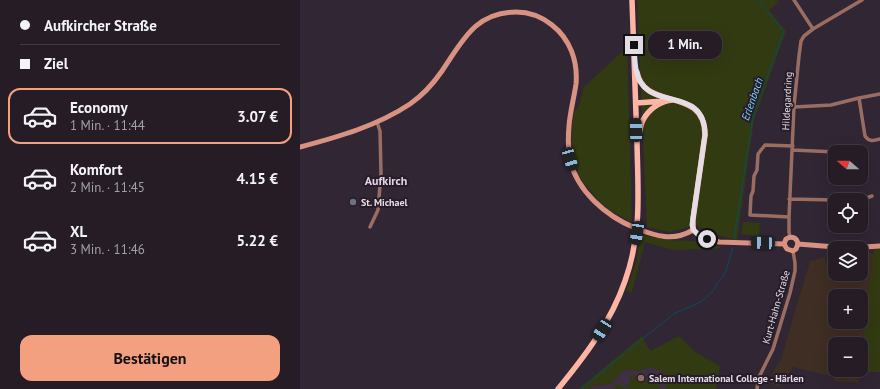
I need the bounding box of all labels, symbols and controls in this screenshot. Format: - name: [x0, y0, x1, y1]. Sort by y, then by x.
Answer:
- text: Aufkircher Straße: [44, 16, 157, 35]
- callout: 1 Min.: [648, 31, 722, 59]
- route end: [625, 36, 643, 54]
- text: 1 Min.: [668, 36, 702, 53]
- text: Ziel: [44, 54, 68, 73]
- street label: Hildegardring: [779, 71, 795, 131]
- water label: Erlenbach: [738, 75, 766, 122]
- icon: car: [22, 98, 58, 134]
- text: Economy: [70, 98, 128, 117]
- text: 3.07 €: [237, 107, 278, 126]
- text: 1 Min. · 11:44: [70, 117, 145, 134]
- car: [630, 118, 642, 142]
- north arrow: [828, 145, 868, 185]
- map controls: [828, 145, 868, 377]
- car: [561, 146, 579, 172]
- icon: car: [22, 160, 58, 196]
- text: Komfort: [70, 160, 122, 179]
- text: 4.15 €: [236, 169, 278, 188]
- district label: Aufkirch: [365, 173, 407, 188]
- text: 2 Min. · 11:45: [70, 179, 145, 196]
- button: locate: [828, 193, 868, 233]
- place label: St. Michael: [361, 196, 408, 209]
- marker: St. Michael: [348, 197, 358, 207]
- car: [629, 220, 645, 246]
- icon: car: [22, 222, 58, 258]
- text: XL: [70, 222, 87, 241]
- route start: [698, 230, 716, 248]
- text: 5.22 €: [236, 231, 278, 250]
- car: [751, 237, 775, 249]
- text: 3 Min. · 11:46: [70, 241, 145, 258]
- button: layers: [828, 241, 868, 281]
- street label: Kurt-Hahn-Straße: [759, 269, 793, 345]
- button: +: [828, 289, 868, 329]
- car: [590, 317, 614, 343]
- button: Bestätigen: [20, 335, 280, 381]
- button: −: [828, 337, 868, 377]
- place label: Salem International College - Härlen: [649, 372, 804, 385]
- marker: Salem International College - Härlen: [636, 373, 646, 383]

